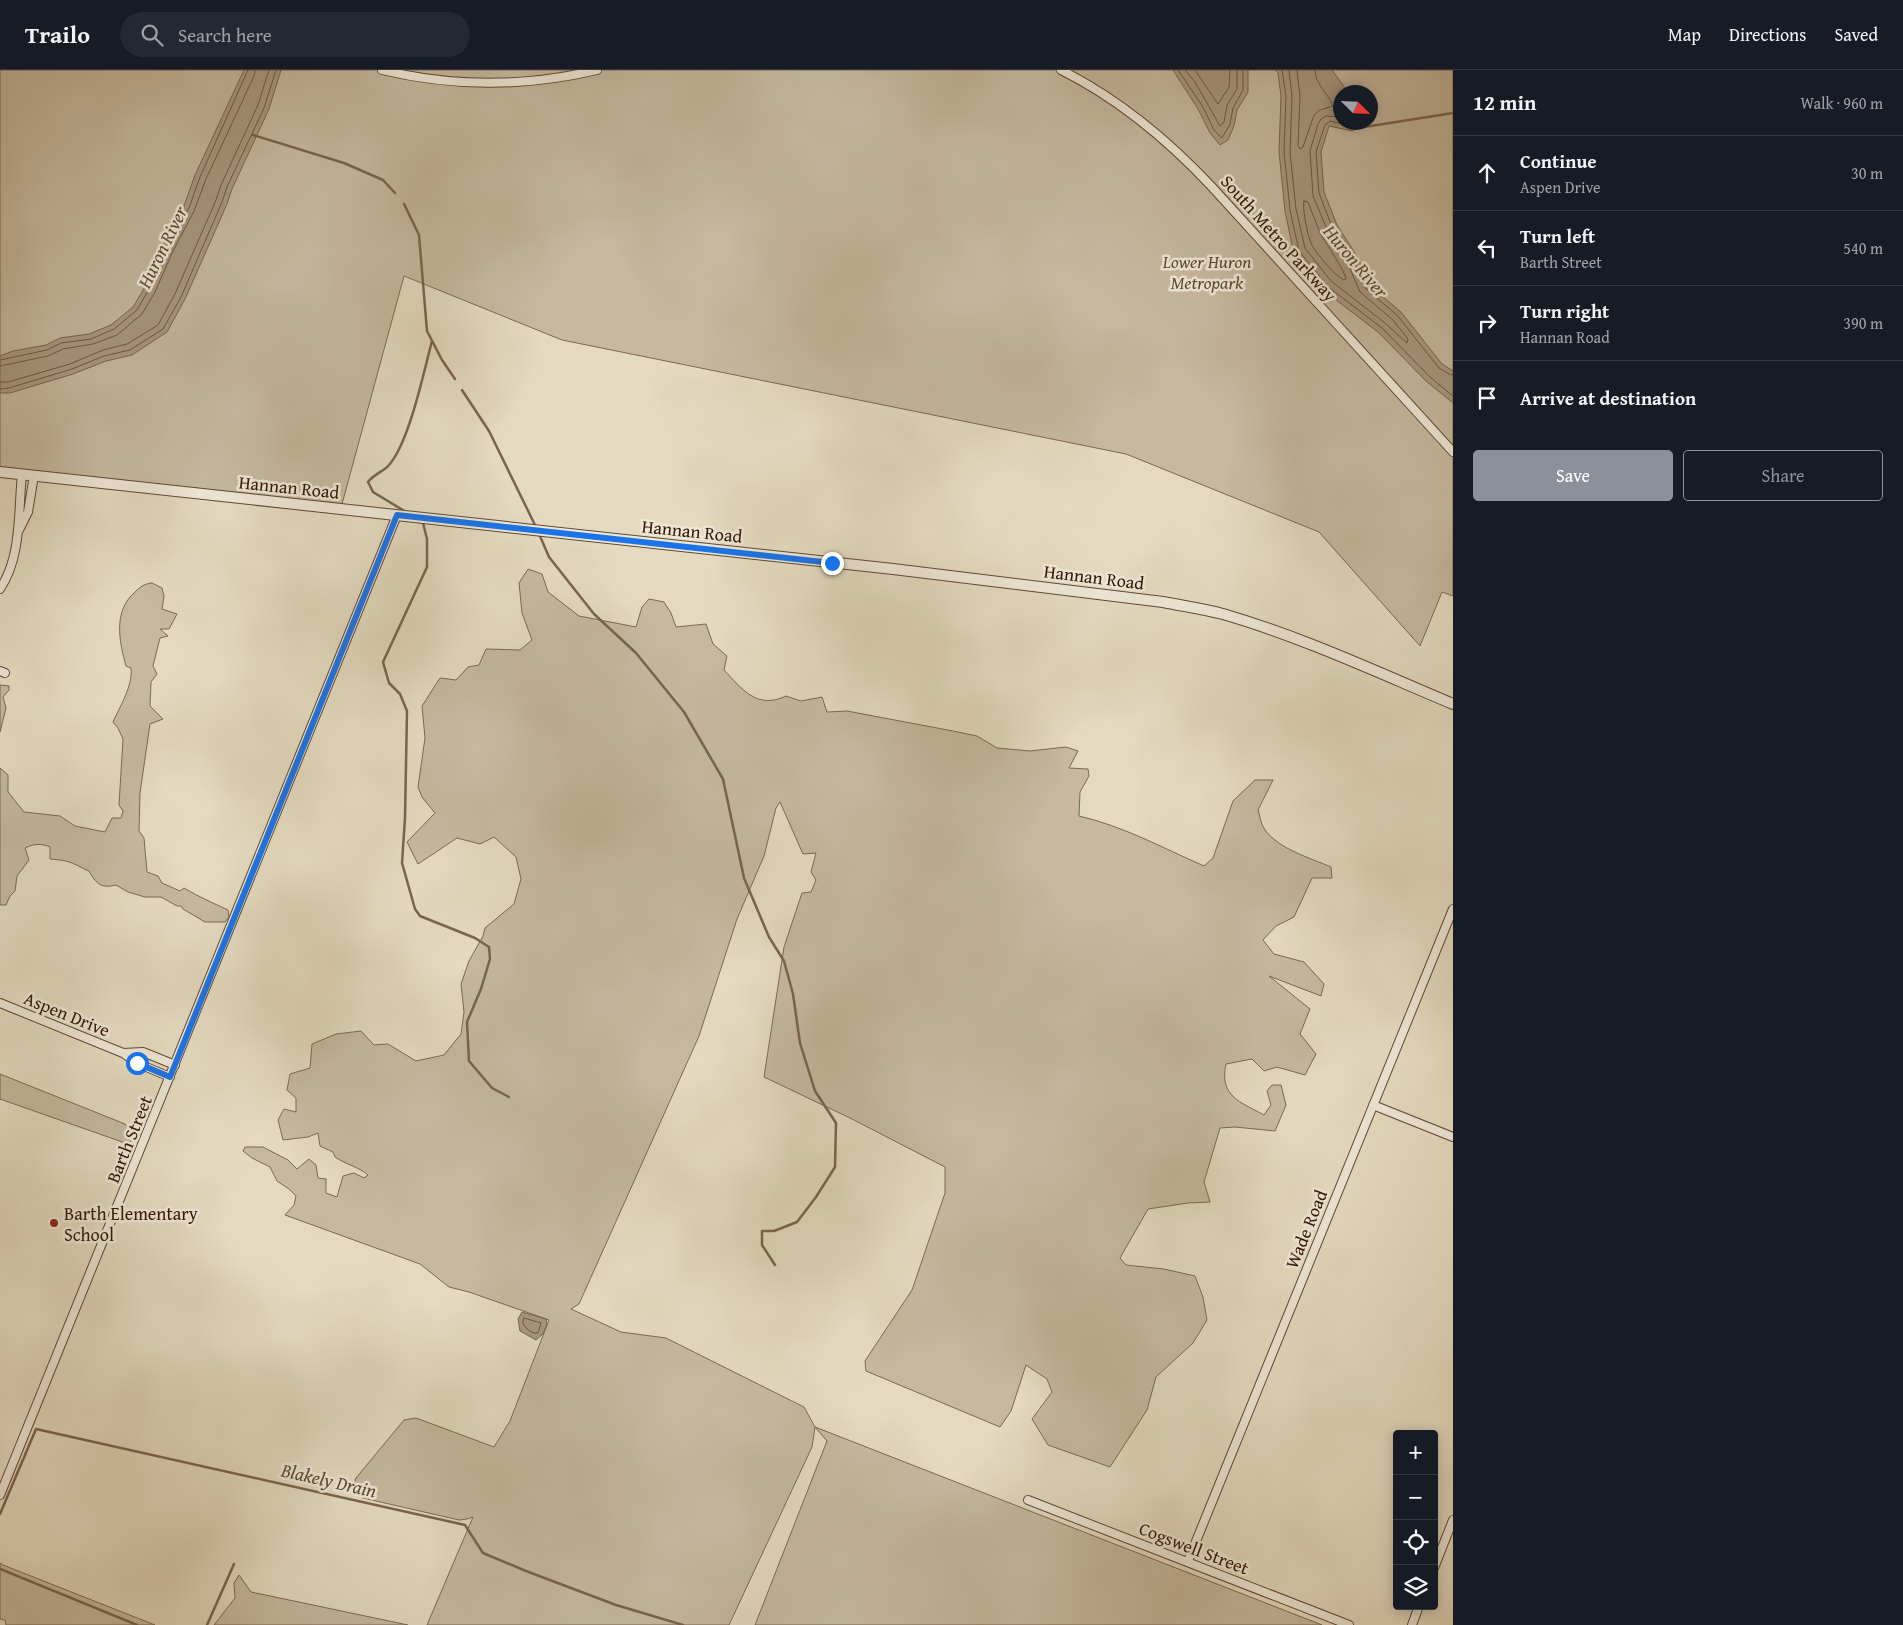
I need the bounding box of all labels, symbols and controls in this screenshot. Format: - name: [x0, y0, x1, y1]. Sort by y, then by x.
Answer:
- search box: [120, 12, 470, 57]
- text: Trailo: [25, 17, 90, 52]
- icon: search: [138, 21, 166, 49]
- text: Search here: [178, 21, 272, 49]
- text: Map: [1668, 21, 1701, 48]
- text: Directions: [1729, 21, 1806, 48]
- text: Saved: [1834, 21, 1878, 48]
- north arrow: [1333, 85, 1378, 130]
- text: 12 min: [1473, 87, 1536, 118]
- text: Walk · 960 m: [1800, 91, 1883, 115]
- text: Continue: [1520, 147, 1597, 175]
- icon: ahead: [1473, 159, 1501, 187]
- text: 30 m: [1851, 161, 1883, 185]
- street label: South Metro Parkway: [1215, 169, 1343, 308]
- text: Aspen Drive: [1520, 175, 1601, 199]
- water label: Huron River: [130, 200, 194, 294]
- water label: Huron River: [1316, 217, 1396, 304]
- text: Turn left: [1520, 222, 1595, 250]
- icon: left: [1473, 234, 1501, 262]
- text: 540 m: [1843, 236, 1883, 260]
- park label: Lower Huron Metropark: [1162, 248, 1251, 296]
- text: Barth Street: [1520, 250, 1602, 274]
- text: Turn right: [1520, 297, 1609, 325]
- icon: right: [1473, 309, 1501, 337]
- text: 390 m: [1843, 311, 1883, 335]
- text: Hannan Road: [1520, 325, 1610, 349]
- icon: arrive: [1473, 384, 1501, 412]
- text: Arrive at destination: [1520, 384, 1696, 412]
- button: Save: [1473, 450, 1673, 501]
- button: Share: [1683, 450, 1883, 501]
- street label: Hannan Road: [237, 468, 341, 506]
- street label: Hannan Road: [640, 512, 744, 550]
- route end: [821, 552, 844, 575]
- street label: Hannan Road: [1042, 557, 1146, 597]
- street label: Aspen Drive: [20, 984, 114, 1044]
- route start: [126, 1052, 149, 1075]
- street label: Barth Street: [99, 1091, 159, 1187]
- street label: Wade Road: [1278, 1185, 1334, 1272]
- place label: Barth Elementary School: [64, 1200, 198, 1248]
- marker: Barth Elementary School: [48, 1217, 60, 1229]
- map controls: [1393, 1430, 1438, 1610]
- button: +: [1393, 1430, 1438, 1475]
- water label: Blakely Drain: [278, 1455, 380, 1505]
- button: −: [1393, 1475, 1438, 1520]
- street label: Cogswell Street: [1135, 1515, 1253, 1582]
- button: locate: [1393, 1520, 1438, 1565]
- button: layers: [1393, 1565, 1438, 1610]

